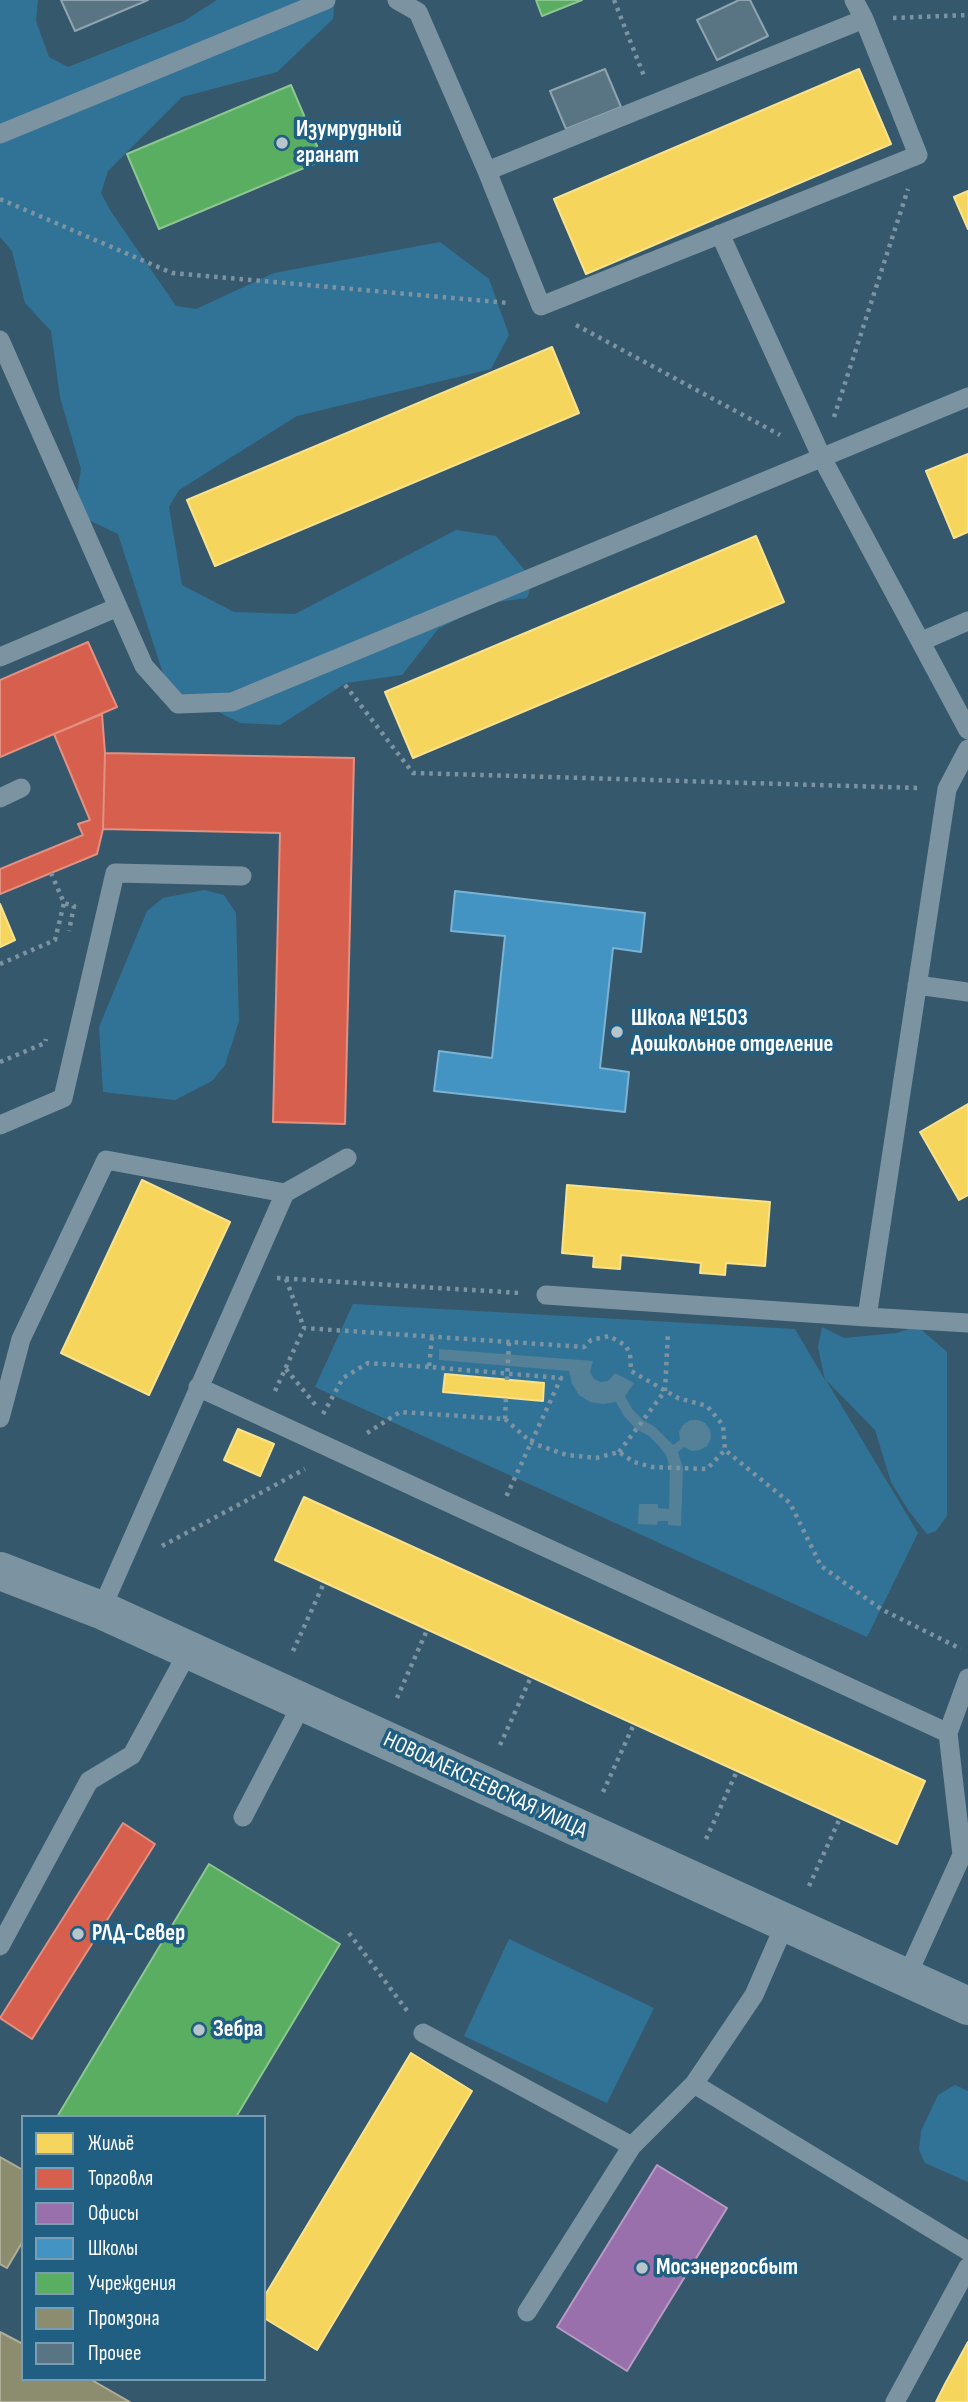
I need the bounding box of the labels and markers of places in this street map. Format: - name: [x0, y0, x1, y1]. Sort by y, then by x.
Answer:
- place label: Изумрудный гранат: [296, 116, 402, 170]
- marker: Изумрудный гранат: [274, 135, 290, 151]
- place label: Школа №1503 Дошкольное отделение: [631, 1005, 833, 1059]
- marker: Школа №1503 Дошкольное отделение: [609, 1024, 625, 1040]
- place label: РЛД-Север: [92, 1920, 185, 1948]
- marker: РЛД-Север: [70, 1926, 86, 1942]
- place label: Зебра: [213, 2016, 263, 2044]
- marker: Зебра: [191, 2022, 207, 2038]
- place label: Мосэнергосбыт: [656, 2254, 798, 2282]
- marker: Мосэнергосбыт: [634, 2260, 650, 2276]

